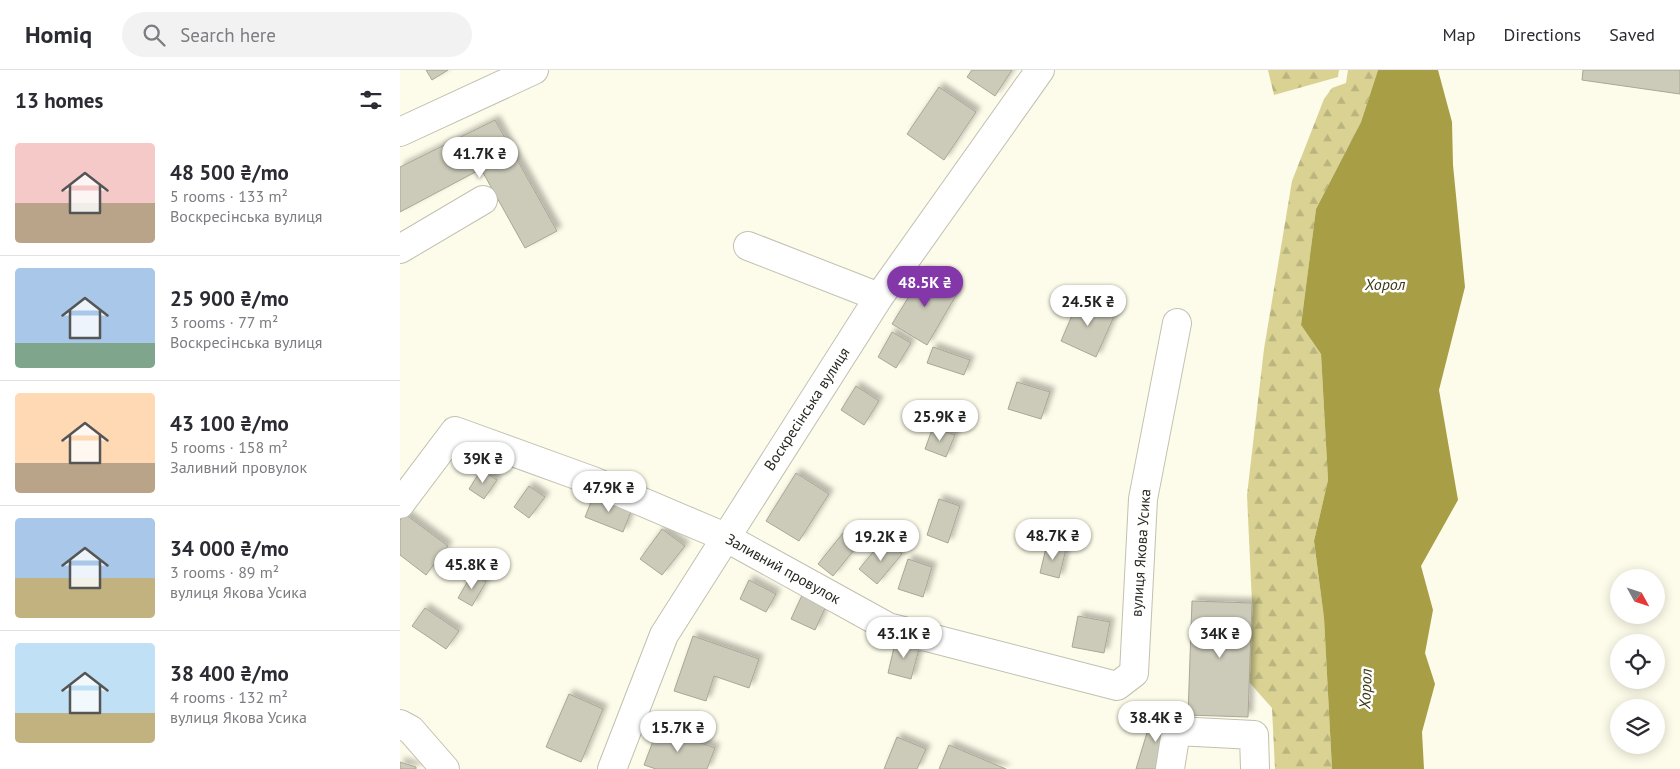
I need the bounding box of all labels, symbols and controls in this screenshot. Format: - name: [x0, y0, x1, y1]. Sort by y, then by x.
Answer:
- search box: [122, 12, 472, 57]
- text: Homiq: [25, 19, 92, 50]
- icon: search: [140, 21, 168, 49]
- text: Search here: [180, 23, 276, 47]
- text: Map: [1443, 23, 1475, 46]
- text: Directions: [1503, 23, 1581, 46]
- text: Saved: [1609, 23, 1655, 46]
- icon: filters: [357, 86, 385, 114]
- text: 13 homes: [15, 87, 103, 114]
- pin: 41.7K ₴: [434, 136, 526, 179]
- text: 41.7K ₴: [453, 143, 507, 163]
- text: 48 500 ₴/mo: [170, 159, 289, 186]
- icon: home: [55, 163, 115, 223]
- text: 5 rooms · 133 m²: [170, 186, 288, 206]
- text: Воскресінська вулиця: [170, 206, 322, 226]
- pin: 48.5K ₴: [879, 266, 971, 308]
- text: 48.5K ₴: [898, 272, 952, 292]
- water label: Хорол: [1364, 274, 1405, 294]
- pin: 24.5K ₴: [1042, 284, 1134, 327]
- text: 25 900 ₴/mo: [170, 285, 289, 312]
- icon: home: [55, 288, 115, 348]
- text: 24.5K ₴: [1061, 291, 1115, 311]
- text: 3 rooms · 77 m²: [170, 312, 278, 332]
- text: Воскресінська вулиця: [170, 332, 322, 352]
- street label: Воскресінська вулиця: [760, 344, 853, 474]
- pin: 25.9K ₴: [894, 400, 986, 442]
- text: 25.9K ₴: [913, 406, 967, 426]
- text: 43 100 ₴/mo: [170, 410, 289, 437]
- icon: home: [55, 413, 115, 473]
- text: 5 rooms · 158 m²: [170, 437, 288, 457]
- pin: 39K ₴: [448, 442, 518, 484]
- text: 39K ₴: [463, 448, 503, 468]
- text: Заливний провулок: [170, 457, 307, 477]
- pin: 47.9K ₴: [563, 470, 655, 513]
- text: 47.9K ₴: [583, 477, 635, 497]
- street label: вулиця Якова Усика: [1127, 488, 1154, 618]
- pin: 48.7K ₴: [1007, 518, 1099, 561]
- pin: 19.2K ₴: [835, 520, 927, 562]
- text: 48.7K ₴: [1026, 525, 1080, 545]
- text: 19.2K ₴: [854, 526, 908, 546]
- street label: Заливний провулок: [722, 529, 845, 608]
- text: 34 000 ₴/mo: [170, 535, 289, 562]
- icon: home: [55, 538, 115, 598]
- pin: 45.8K ₴: [426, 548, 518, 590]
- text: 45.8K ₴: [445, 554, 499, 574]
- text: 3 rooms · 89 m²: [170, 562, 279, 582]
- north arrow: [1610, 569, 1665, 624]
- map controls: [1610, 569, 1665, 754]
- text: вулиця Якова Усика: [170, 582, 307, 602]
- pin: 43.1K ₴: [858, 616, 950, 659]
- pin: 34K ₴: [1185, 616, 1255, 659]
- text: 43.1K ₴: [877, 623, 931, 643]
- text: 34K ₴: [1200, 623, 1240, 643]
- button: locate: [1610, 634, 1665, 689]
- text: 38 400 ₴/mo: [170, 660, 289, 687]
- icon: home: [55, 663, 115, 723]
- water label: Хорол: [1354, 668, 1376, 711]
- text: 4 rooms · 132 m²: [170, 687, 288, 707]
- button: layers: [1610, 699, 1665, 754]
- pin: 38.4K ₴: [1110, 700, 1202, 743]
- text: вулиця Якова Усика: [170, 707, 307, 727]
- text: 38.4K ₴: [1129, 707, 1183, 727]
- pin: 15.7K ₴: [632, 710, 724, 753]
- text: 15.7K ₴: [651, 717, 705, 737]

